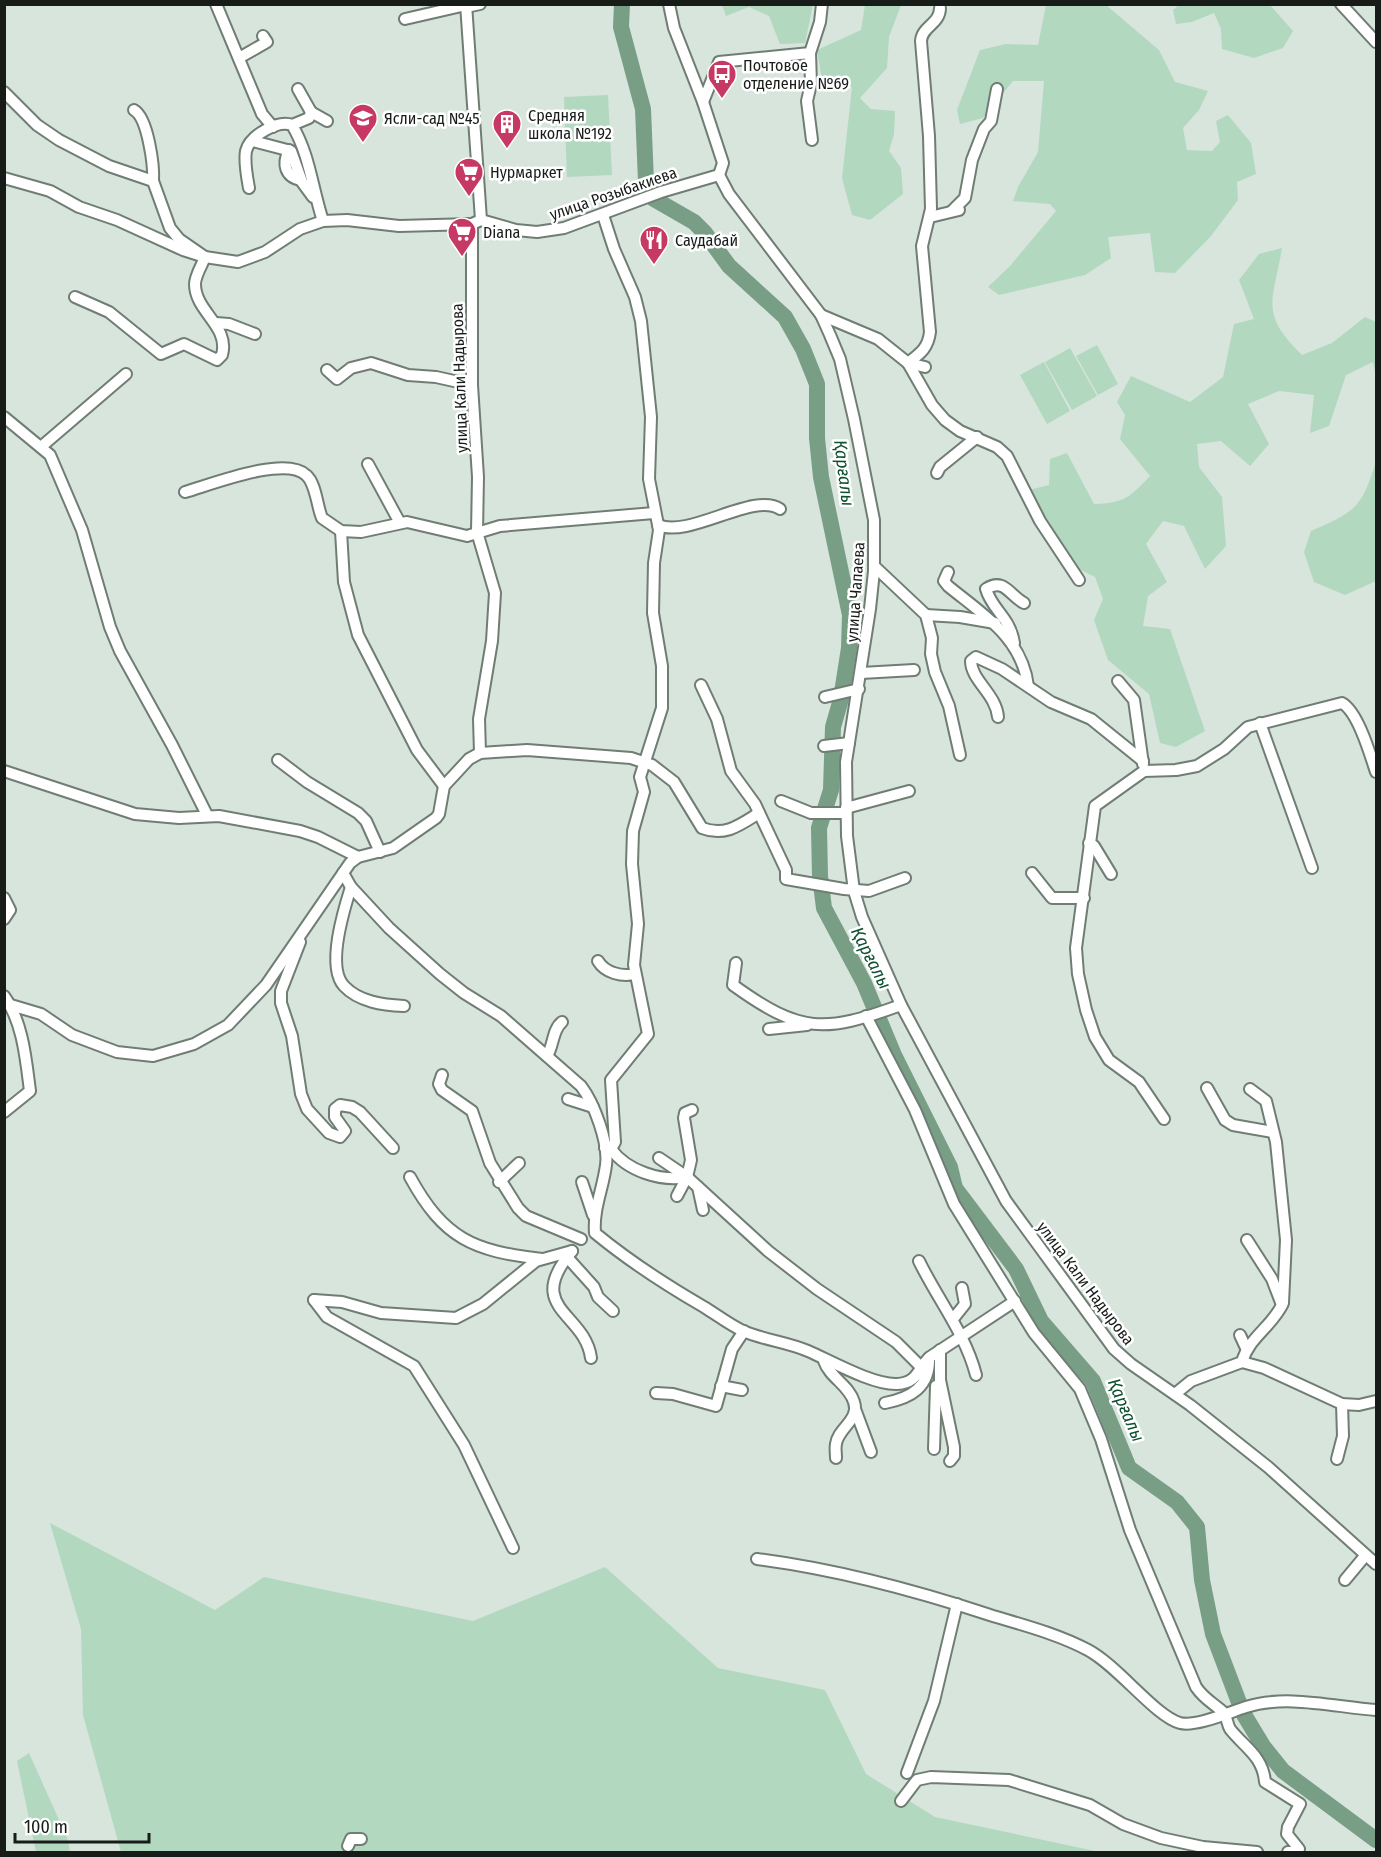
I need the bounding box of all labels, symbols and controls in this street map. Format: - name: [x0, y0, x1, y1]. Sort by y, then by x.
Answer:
- place label: Почтовое отделение №69: [743, 56, 849, 93]
- bus stop icon: Почтовое отделение №69: [706, 58, 738, 100]
- school or university icon: Ясли-сад №45: [347, 102, 379, 144]
- place label: Средняя школа №192: [528, 106, 612, 143]
- building icon: Средняя школа №192: [491, 108, 523, 150]
- place label: Ясли-сад №45: [384, 109, 480, 128]
- supermarket icon: Нурмаркет: [453, 156, 485, 198]
- place label: Нурмаркет: [490, 163, 563, 182]
- street label: улица Розыбакиева: [547, 163, 679, 224]
- supermarket icon: Diana: [446, 216, 478, 258]
- place label: Diana: [483, 223, 521, 242]
- restaurant icon: Саудабай: [638, 224, 670, 266]
- place label: Саудабай: [675, 231, 738, 250]
- street label: улица Кали Надырова: [447, 303, 472, 453]
- water label: Қарғалы: [829, 439, 859, 507]
- street label: улица Чапаева: [843, 541, 868, 643]
- water label: Қарғалы: [846, 923, 896, 993]
- street label: улица Кали Надырова: [1033, 1218, 1138, 1349]
- water label: Қарғалы: [1103, 1375, 1149, 1445]
- scale bar: [15, 1806, 148, 1844]
- text: 100 m: [24, 1816, 68, 1838]

